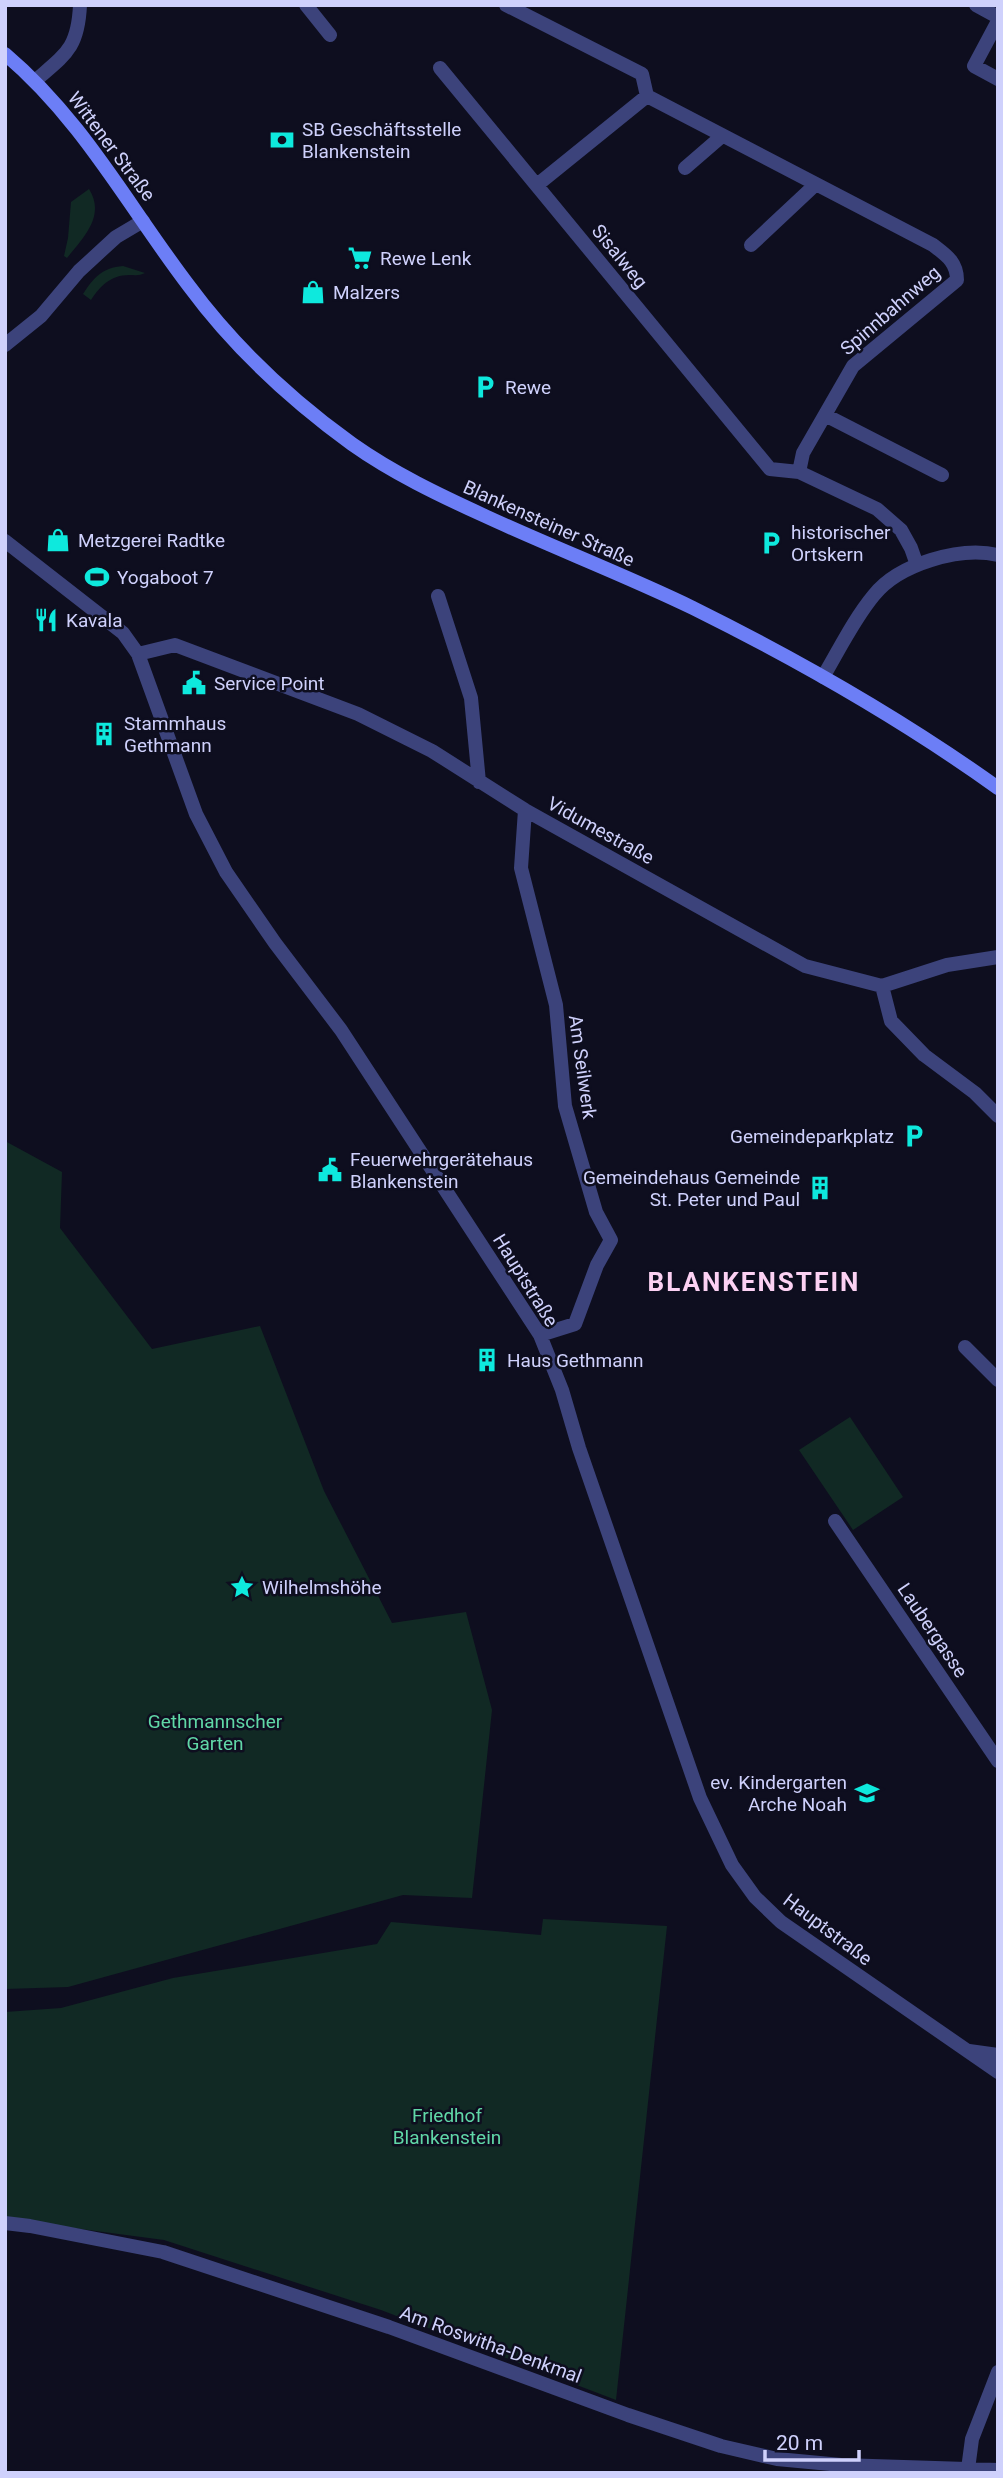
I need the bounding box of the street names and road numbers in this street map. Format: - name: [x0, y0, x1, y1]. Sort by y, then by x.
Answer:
- street label: Wittener Straße: [63, 87, 160, 206]
- street label: Sisalweg: [587, 220, 652, 293]
- street label: Spinnbahnweg: [836, 261, 945, 360]
- street label: Blankensteiner Straße: [460, 475, 638, 572]
- street label: Vidumestraße: [543, 792, 658, 869]
- street label: Am Seilwerk: [564, 1014, 601, 1121]
- street label: Hauptstraße: [488, 1230, 563, 1331]
- street label: Laubergasse: [893, 1579, 973, 1682]
- street label: Hauptstraße: [779, 1889, 877, 1970]
- street label: Am Roswitha-Denkmal: [397, 2301, 585, 2388]

